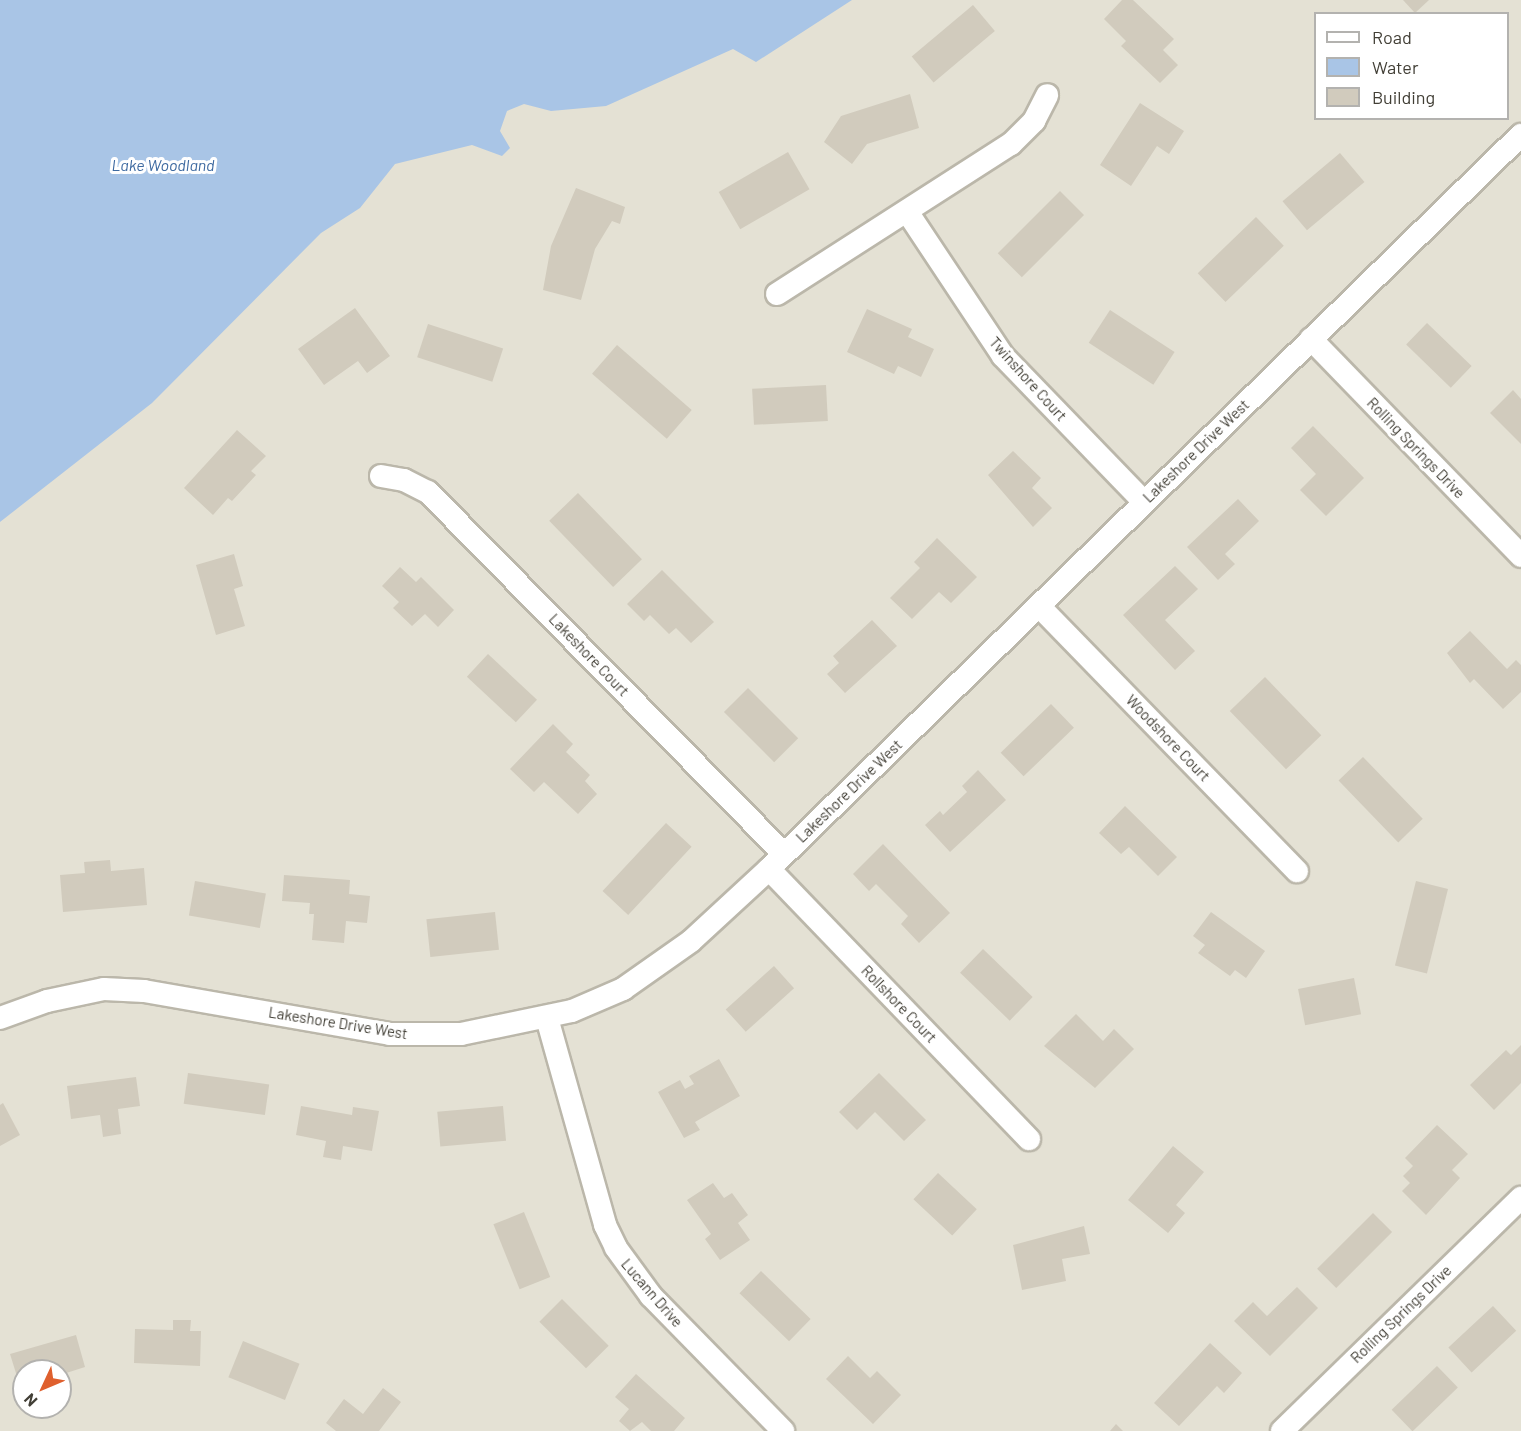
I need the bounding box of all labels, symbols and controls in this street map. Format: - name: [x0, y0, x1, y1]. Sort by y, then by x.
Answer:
- legend: [1314, 12, 1509, 120]
- text: Road: [1372, 26, 1412, 48]
- text: Water: [1372, 56, 1419, 78]
- text: Building: [1372, 86, 1435, 108]
- water label: Lake Woodland: [111, 155, 215, 175]
- street label: Twinshore Court: [986, 333, 1070, 425]
- street label: Rolling Springs Drive: [1363, 394, 1469, 502]
- street label: Lakeshore Drive West: [1139, 396, 1253, 506]
- street label: Lakeshore Court: [545, 610, 633, 700]
- street label: Woodshore Court: [1122, 691, 1214, 785]
- street label: Lakeshore Drive West: [792, 736, 906, 846]
- street label: Rollshore Court: [858, 962, 940, 1046]
- street label: Lakeshore Drive West: [267, 1003, 409, 1043]
- street label: Lucann Drive: [617, 1255, 687, 1331]
- street label: Rolling Springs Drive: [1347, 1261, 1455, 1367]
- north arrow: [12, 1359, 72, 1419]
- text: N: [20, 1390, 41, 1411]

